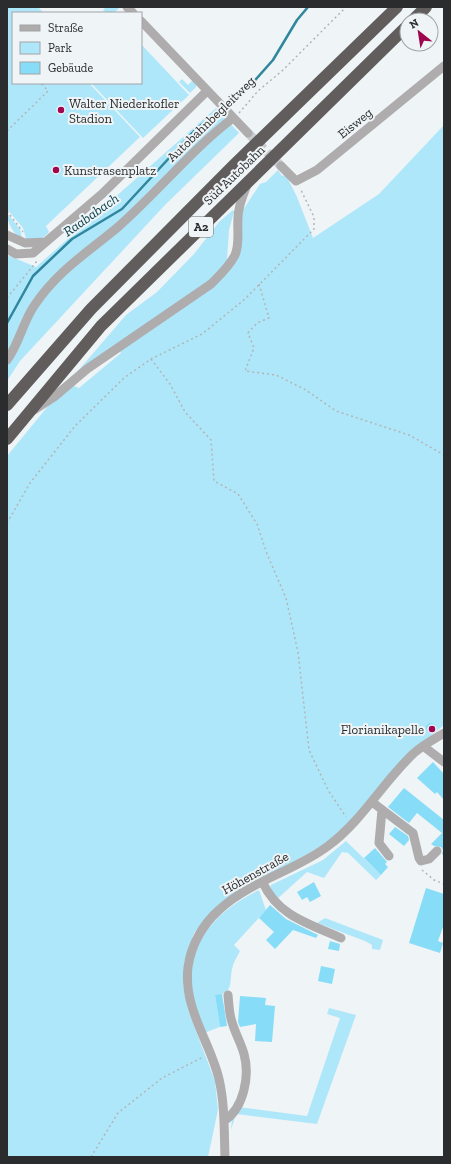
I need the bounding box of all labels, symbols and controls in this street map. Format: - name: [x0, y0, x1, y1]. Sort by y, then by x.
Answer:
- legend: [12, 12, 142, 84]
- north arrow: [399, 12, 439, 52]
- text: N: [407, 16, 422, 31]
- text: Straße: [48, 21, 84, 35]
- text: Park: [48, 41, 73, 55]
- text: Gebäude: [48, 61, 93, 75]
- street label: Autobahnbegleitweg: [164, 73, 258, 165]
- place label: Walter Niederkofler Stadion: [69, 96, 179, 126]
- marker: Walter Niederkofler Stadion: [56, 105, 66, 115]
- street label: Eisweg: [335, 105, 375, 141]
- street label: Süd Autobahn: [200, 142, 268, 208]
- place label: Kunstrasenplatz: [64, 163, 156, 178]
- marker: Kunstrasenplatz: [51, 165, 61, 175]
- water label: Raababach: [60, 190, 122, 240]
- road number: A2: [189, 217, 213, 237]
- place label: Florianikapelle: [341, 722, 424, 737]
- marker: Florianikapelle: [427, 724, 437, 734]
- street label: Höhenstraße: [219, 849, 291, 897]

